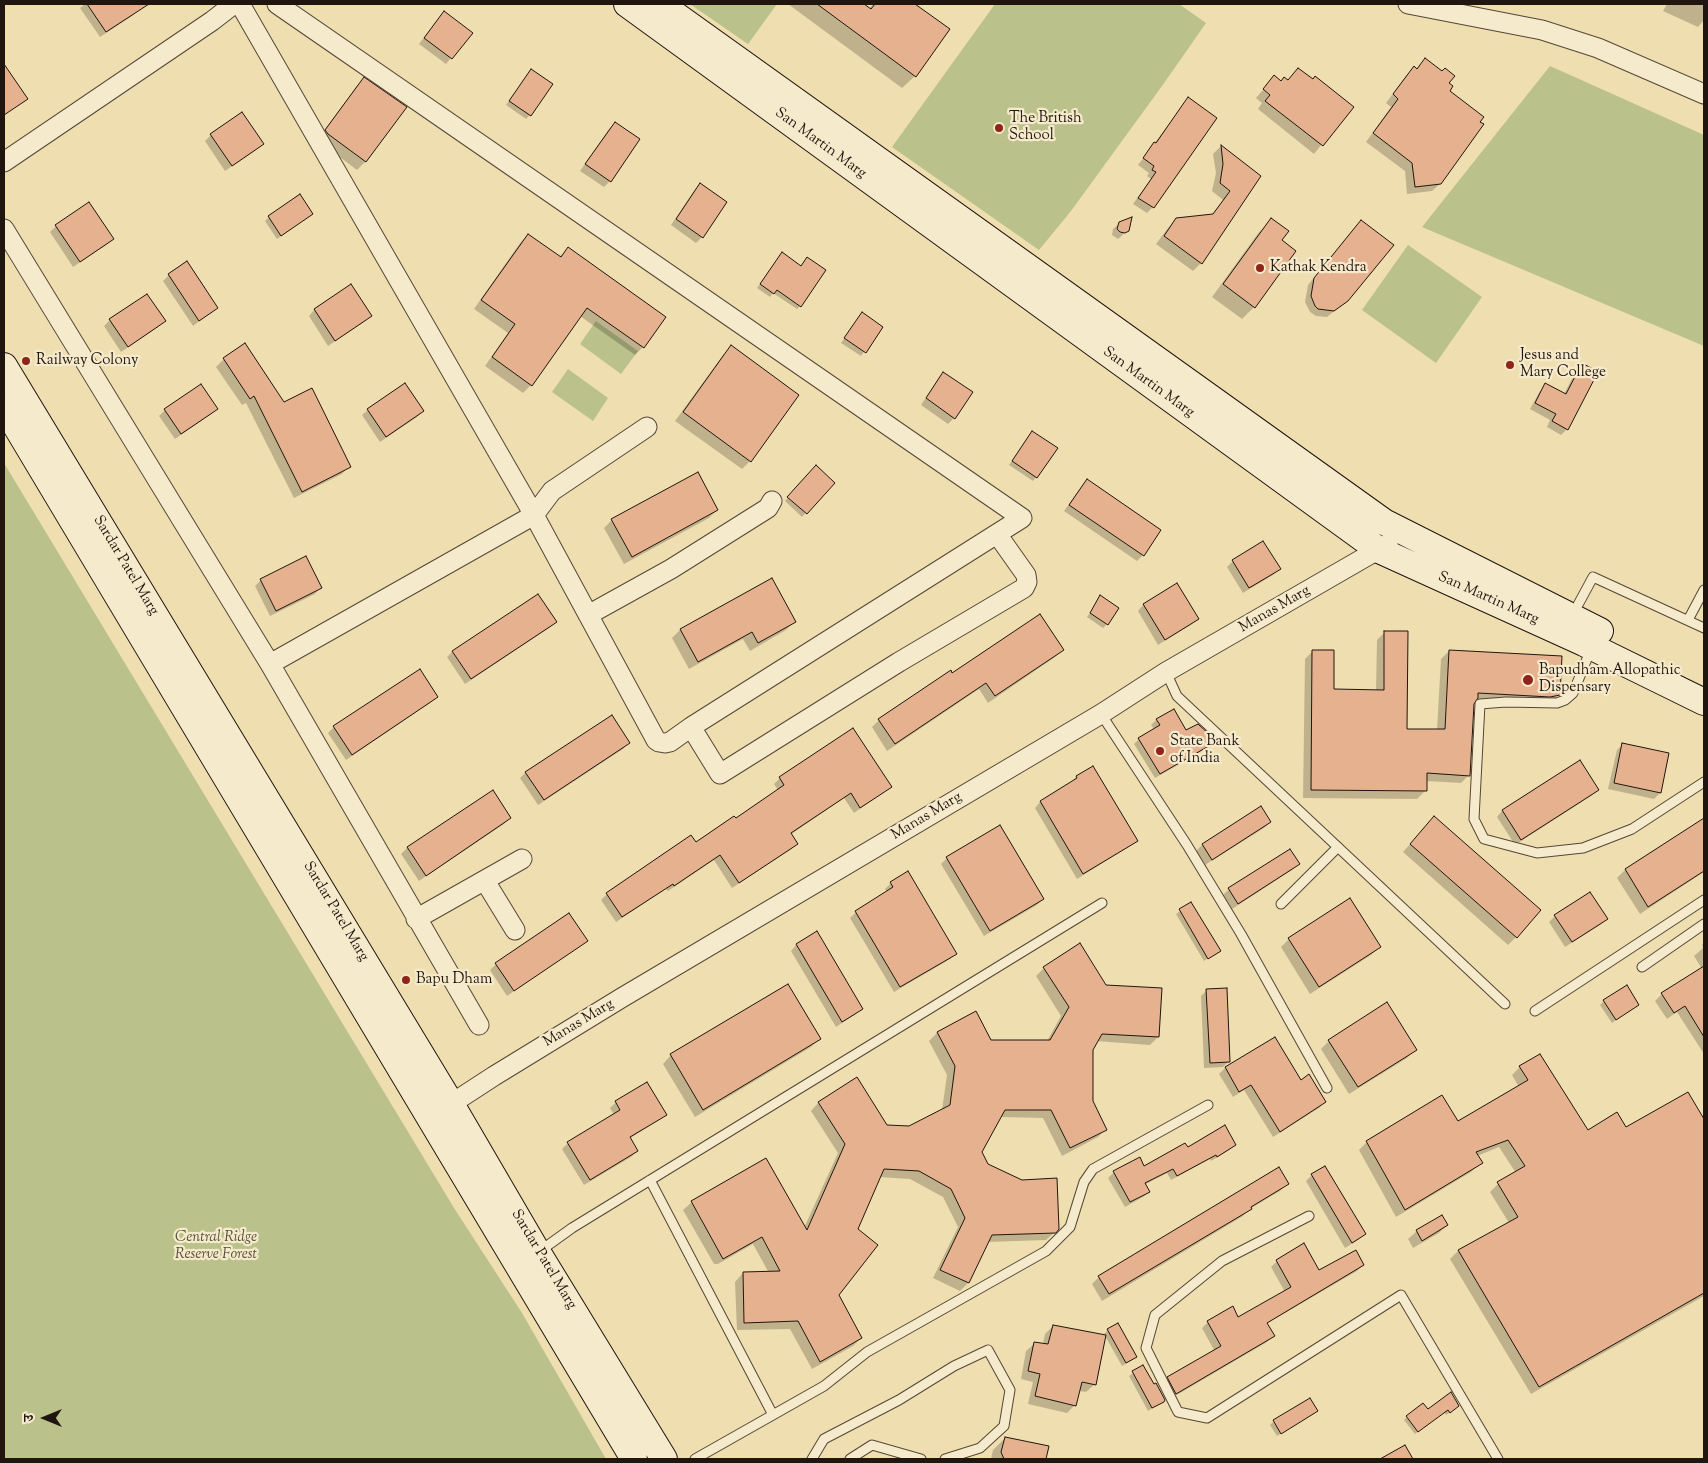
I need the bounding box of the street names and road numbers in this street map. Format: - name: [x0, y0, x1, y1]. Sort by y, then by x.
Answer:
- street label: San Martin Marg: [771, 105, 869, 183]
- street label: San Martin Marg: [1099, 344, 1197, 422]
- street label: Sardar Patel Marg: [88, 513, 162, 619]
- street label: San Martin Marg: [1435, 569, 1541, 629]
- street label: Manas Marg: [1236, 582, 1314, 638]
- street label: Manas Marg: [889, 789, 965, 845]
- street label: Sardar Patel Marg: [298, 859, 372, 965]
- street label: Manas Marg: [541, 996, 617, 1052]
- street label: Sardar Patel Marg: [506, 1207, 580, 1313]

